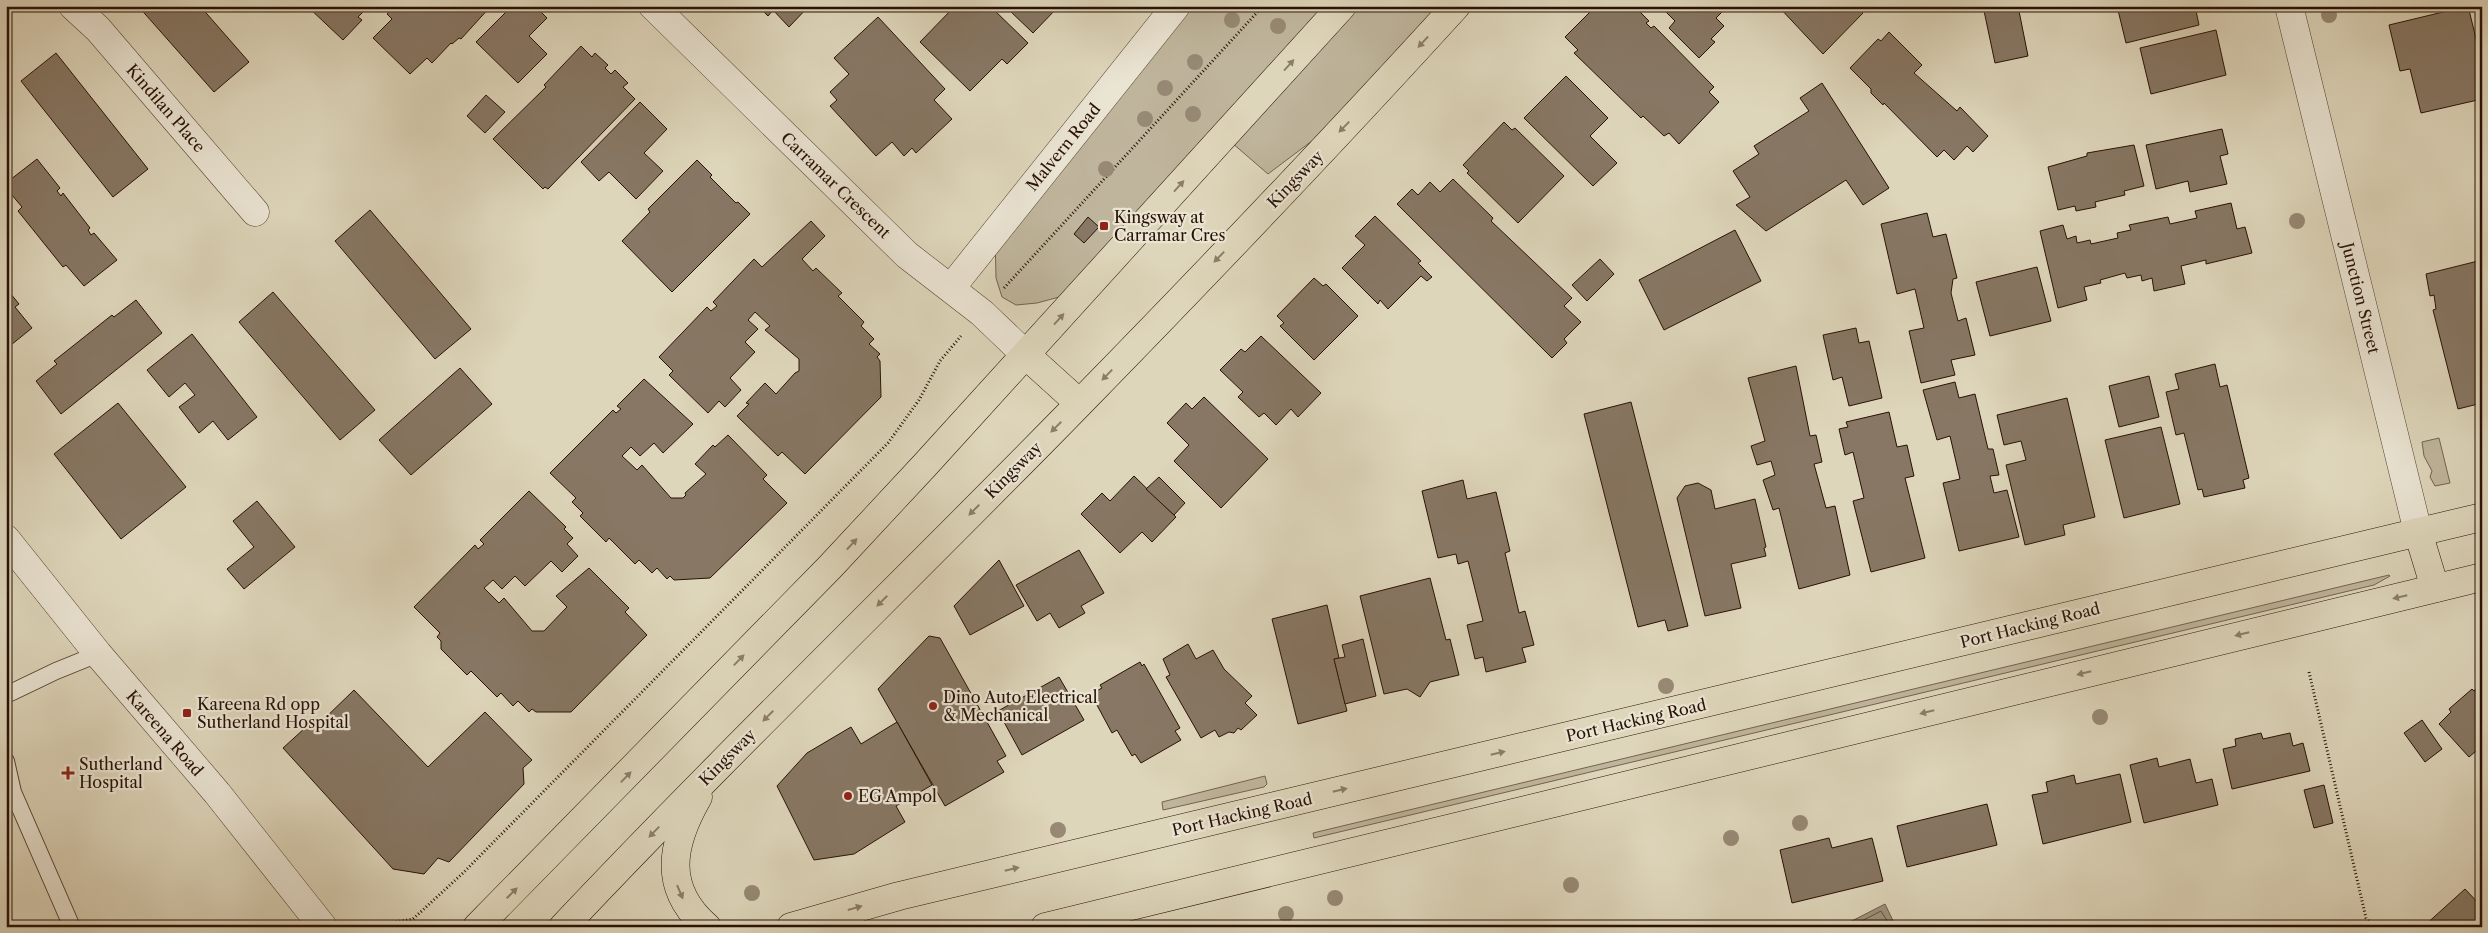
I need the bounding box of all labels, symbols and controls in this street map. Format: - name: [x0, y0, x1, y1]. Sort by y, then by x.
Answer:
- one-way arrow: [1417, 36, 1429, 48]
- one-way arrow: [1283, 59, 1294, 72]
- street label: Kindilan Place: [122, 60, 210, 156]
- street label: Malvern Road: [1022, 99, 1105, 195]
- one-way arrow: [1338, 121, 1350, 133]
- street label: Carramar Crescent: [777, 128, 895, 243]
- street label: Kingsway: [1263, 145, 1328, 212]
- one-way arrow: [1173, 180, 1185, 192]
- place label: Kingsway at Carramar Cres: [1114, 207, 1225, 245]
- marker: Kingsway at Carramar Cres: [1098, 220, 1110, 232]
- street label: Junction Street: [2337, 237, 2385, 356]
- one-way arrow: [1213, 251, 1225, 263]
- one-way arrow: [1053, 313, 1064, 326]
- one-way arrow: [1101, 368, 1113, 380]
- one-way arrow: [1050, 421, 1062, 433]
- street label: Kingsway: [980, 437, 1046, 503]
- one-way arrow: [968, 503, 980, 515]
- one-way arrow: [846, 538, 858, 550]
- one-way arrow: [2393, 593, 2408, 601]
- one-way arrow: [876, 595, 888, 607]
- street label: Port Hacking Road: [1958, 598, 2102, 652]
- one-way arrow: [2235, 631, 2250, 639]
- one-way arrow: [733, 655, 745, 667]
- one-way arrow: [2077, 669, 2092, 677]
- street label: Kareena Road: [122, 686, 208, 780]
- place label: Dino Auto Electrical & Mechanical: [943, 687, 1098, 725]
- place label: Kareena Rd opp Sutherland Hospital: [197, 694, 349, 732]
- street label: Port Hacking Road: [1564, 694, 1708, 746]
- marker: Dino Auto Electrical & Mechanical: [927, 700, 939, 712]
- marker: Kareena Rd opp Sutherland Hospital: [181, 707, 193, 719]
- one-way arrow: [1919, 708, 1934, 716]
- one-way arrow: [762, 710, 774, 722]
- street label: Kingsway: [694, 724, 760, 790]
- one-way arrow: [1491, 748, 1506, 756]
- place label: Sutherland Hospital: [79, 754, 163, 792]
- marker: Sutherland Hospital: [61, 766, 75, 780]
- one-way arrow: [620, 771, 632, 783]
- place label: EG Ampol: [858, 786, 937, 806]
- one-way arrow: [1333, 786, 1348, 794]
- street label: Port Hacking Road: [1170, 788, 1314, 840]
- marker: EG Ampol: [842, 790, 854, 802]
- one-way arrow: [648, 826, 660, 838]
- one-way arrow: [1005, 865, 1020, 873]
- one-way arrow: [677, 885, 685, 899]
- one-way arrow: [506, 887, 518, 899]
- one-way arrow: [847, 904, 862, 912]

